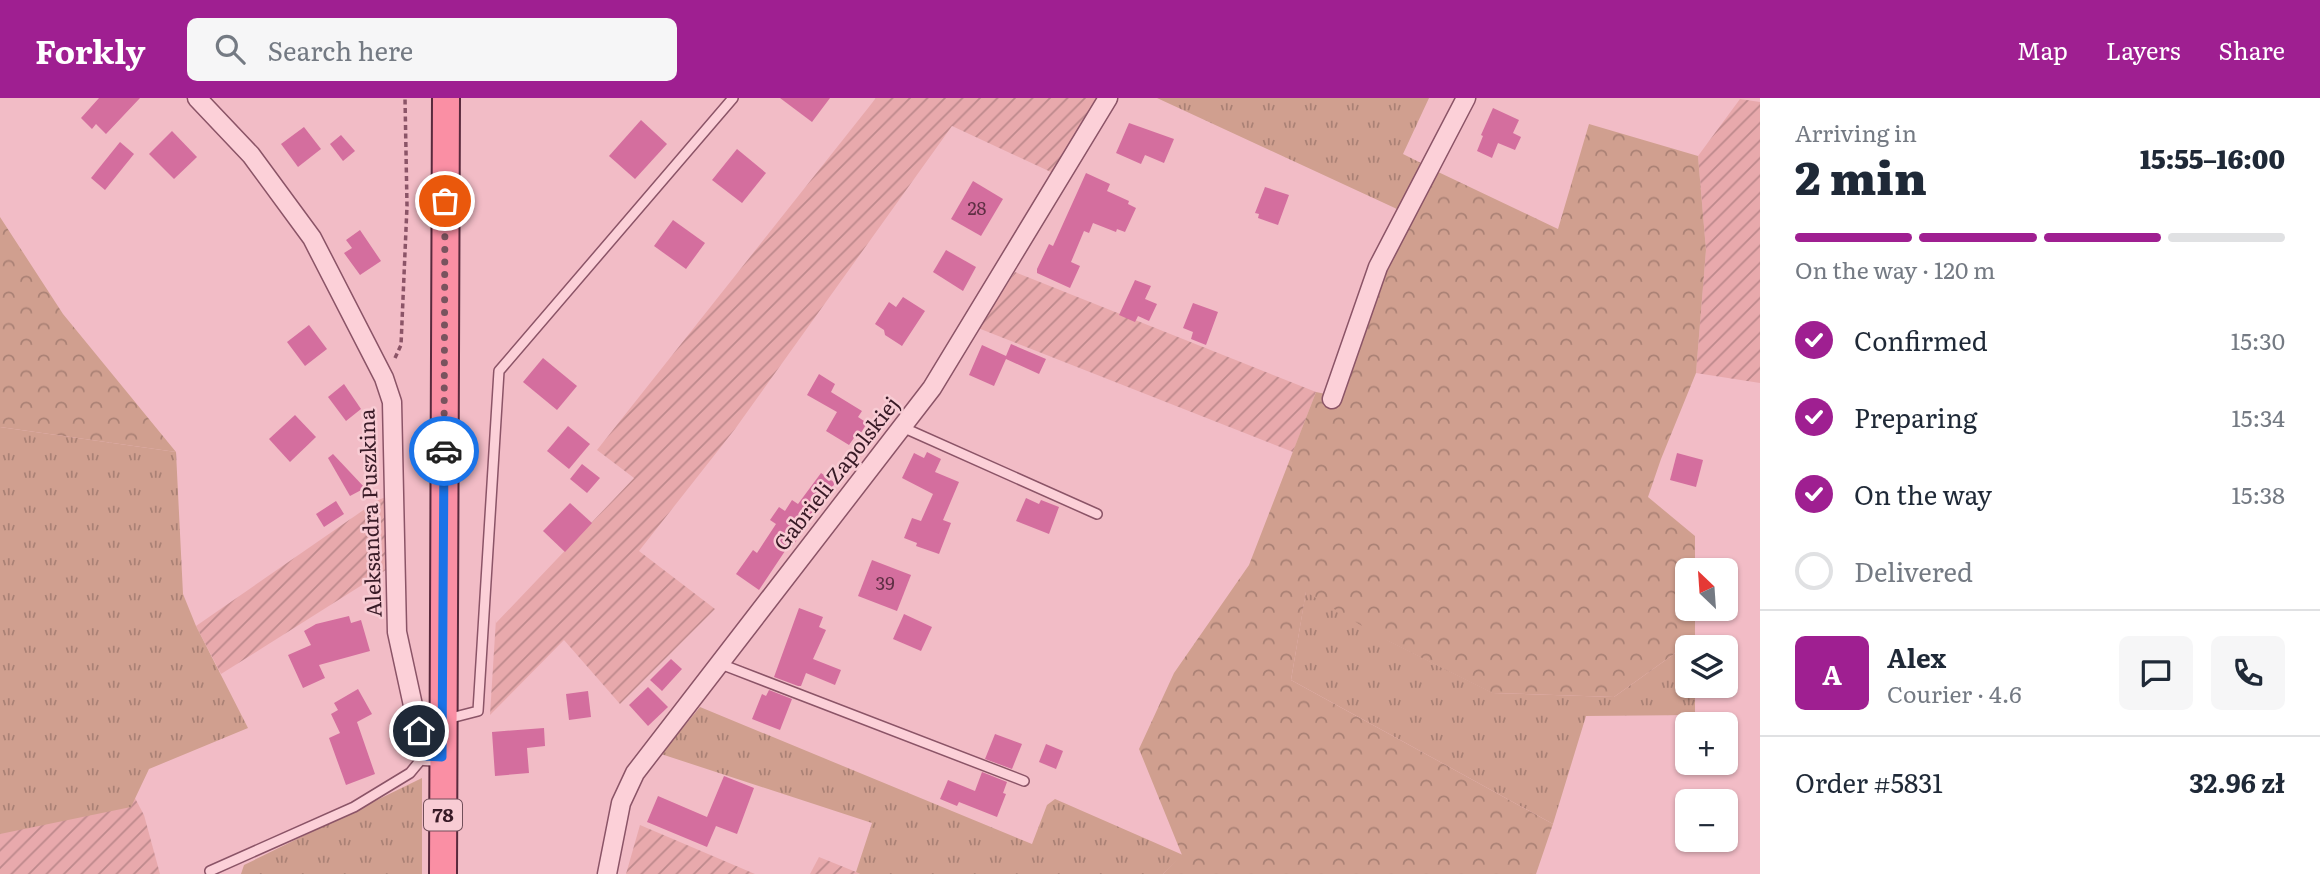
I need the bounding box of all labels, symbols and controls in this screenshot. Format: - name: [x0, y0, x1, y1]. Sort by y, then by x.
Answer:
- search box: [187, 18, 677, 81]
- text: Forkly: [35, 25, 145, 74]
- icon: search: [211, 30, 249, 68]
- text: Search here: [267, 30, 413, 69]
- text: Map: [2017, 32, 2068, 67]
- text: Layers: [2106, 32, 2180, 67]
- text: Share: [2218, 32, 2285, 67]
- text: Arriving in: [1795, 115, 1917, 149]
- text: 15:55–16:00: [2140, 138, 2285, 177]
- text: 2 min: [1795, 141, 1927, 209]
- pin: [415, 171, 475, 231]
- icon: bag: [426, 182, 464, 220]
- house number: 28: [967, 194, 987, 221]
- text: On the way · 120 m: [1795, 252, 1995, 286]
- text: Confirmed: [1854, 320, 1988, 359]
- icon: check: [1795, 321, 1833, 359]
- text: 15:30: [2231, 323, 2285, 357]
- street label: Gabrieli Zapolskiej: [765, 389, 905, 556]
- text: Preparing: [1854, 397, 1977, 436]
- icon: check: [1795, 398, 1833, 436]
- text: 15:34: [2232, 400, 2285, 434]
- street label: Aleksandra Puszkina: [349, 408, 388, 618]
- courier: [409, 416, 479, 486]
- icon: car: [425, 432, 463, 470]
- text: On the way: [1854, 474, 1992, 513]
- icon: check: [1795, 475, 1833, 513]
- text: 15:38: [2231, 477, 2285, 511]
- text: Delivered: [1854, 551, 1973, 590]
- north arrow: [1675, 558, 1738, 621]
- map controls: [1675, 558, 1738, 852]
- house number: 39: [875, 569, 895, 596]
- button: layers: [1675, 635, 1738, 698]
- button: chat: [2119, 636, 2193, 710]
- button: phone: [2211, 636, 2285, 710]
- text: Alex: [1887, 637, 1946, 676]
- text: A: [1822, 654, 1842, 693]
- text: Courier · 4.6: [1887, 676, 2022, 710]
- pin: [389, 701, 449, 761]
- icon: home: [400, 712, 438, 750]
- button: +: [1675, 712, 1738, 775]
- text: Order #5831: [1795, 762, 1943, 801]
- text: 32.96 zł: [2189, 762, 2285, 801]
- button: −: [1675, 789, 1738, 852]
- road number: 78: [424, 800, 462, 830]

